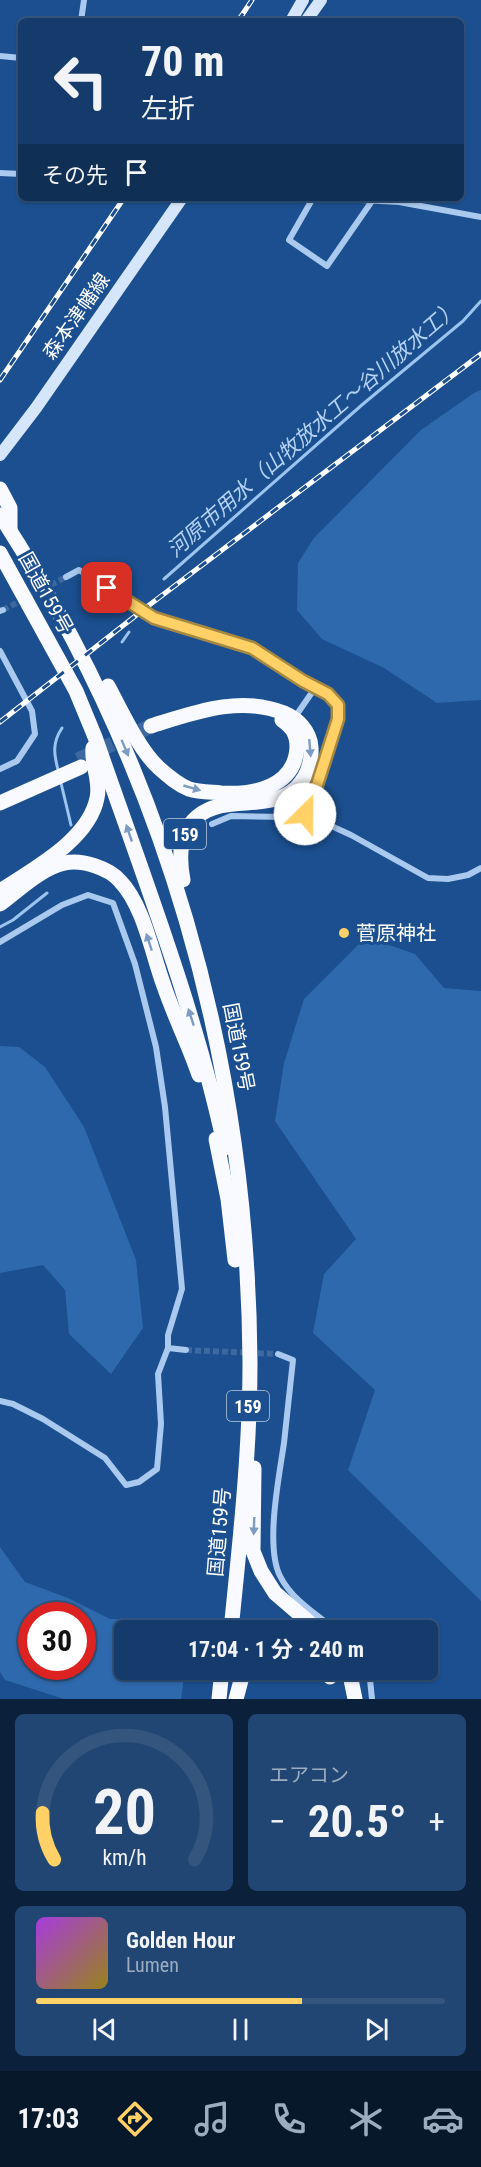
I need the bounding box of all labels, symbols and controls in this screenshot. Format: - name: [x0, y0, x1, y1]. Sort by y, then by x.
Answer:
- text: 70 m: [141, 37, 224, 86]
- icon: left: [42, 42, 120, 120]
- text: 左折: [141, 93, 195, 125]
- icon: arrive: [120, 156, 153, 189]
- text: その先: [42, 163, 108, 188]
- street label: 森本津幡線: [37, 268, 115, 364]
- water label: 河原市用水（山牧放水工～谷川放水工）: [162, 296, 464, 562]
- street label: 国道159号: [14, 548, 78, 638]
- pin: [81, 562, 132, 613]
- icon: arrive: [90, 571, 123, 604]
- one-way arrow: [305, 739, 315, 758]
- one-way arrow: [121, 740, 130, 757]
- position arrow: [273, 782, 337, 846]
- one-way arrow: [183, 784, 201, 793]
- road number: 159: [164, 819, 206, 849]
- one-way arrow: [123, 824, 133, 842]
- place label: 菅原神社: [356, 921, 436, 945]
- marker: 菅原神社: [337, 926, 351, 940]
- one-way arrow: [144, 933, 153, 951]
- street label: 国道159号: [219, 1001, 259, 1093]
- one-way arrow: [186, 1008, 195, 1026]
- road number: 159: [227, 1391, 269, 1421]
- street label: 国道159号: [203, 1486, 235, 1578]
- one-way arrow: [249, 1517, 259, 1536]
- speed limit sign: 30: [18, 1602, 96, 1680]
- text: 17:04 · 1 分 · 240 m: [188, 1637, 364, 1662]
- text: エアコン: [269, 1763, 349, 1787]
- text: 20: [92, 1776, 156, 1849]
- text: 20.5°: [308, 1795, 406, 1848]
- text: −: [269, 1802, 286, 1841]
- text: +: [429, 1802, 445, 1841]
- text: km/h: [102, 1845, 146, 1870]
- text: Golden Hour: [126, 1928, 235, 1953]
- text: Lumen: [126, 1953, 179, 1977]
- icon: previous: [88, 2013, 121, 2046]
- icon: pause: [224, 2013, 257, 2046]
- icon: next: [360, 2013, 393, 2046]
- icon: directions: [114, 2098, 156, 2140]
- icon: music: [191, 2098, 233, 2140]
- icon: phone: [268, 2098, 310, 2140]
- icon: climate: [345, 2098, 387, 2140]
- icon: car: [422, 2098, 464, 2140]
- text: 17:03: [17, 2103, 79, 2135]

